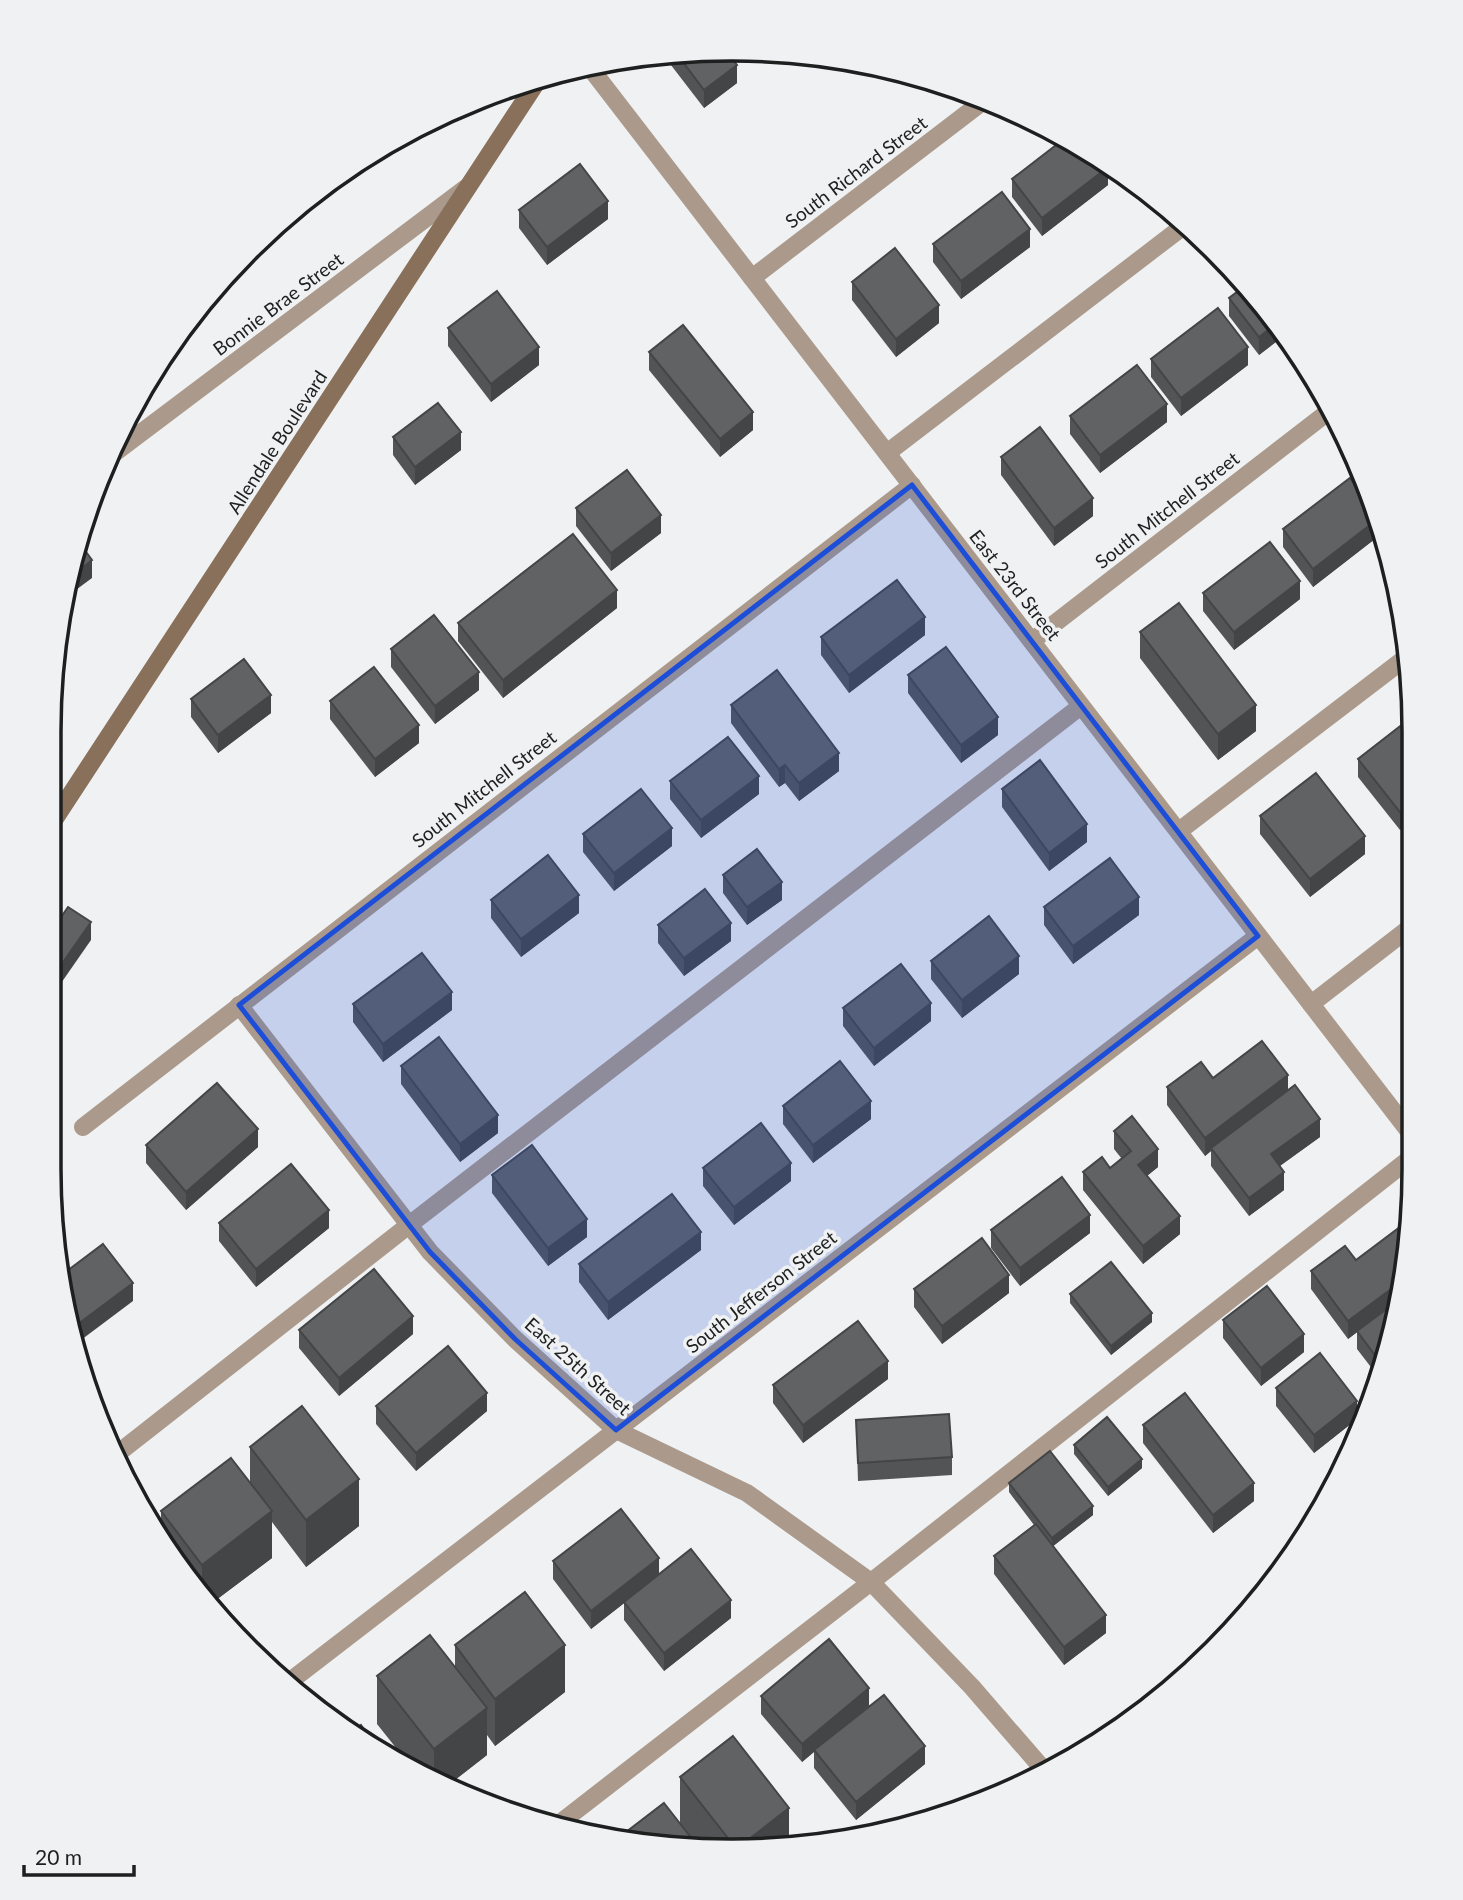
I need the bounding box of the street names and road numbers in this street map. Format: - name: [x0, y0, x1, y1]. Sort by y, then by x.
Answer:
- street label: South Richard Street: [780, 111, 931, 232]
- street label: Bonnie Brae Street: [208, 247, 347, 360]
- street label: Allendale Boulevard: [222, 366, 331, 518]
- street label: South Mitchell Street: [1090, 446, 1243, 573]
- street label: East 23rd Street: [965, 525, 1066, 645]
- street label: South Mitchell Street: [407, 725, 560, 852]
- street label: South Jefferson Street: [681, 1226, 841, 1358]
- street label: East 25th Street: [521, 1312, 636, 1419]

